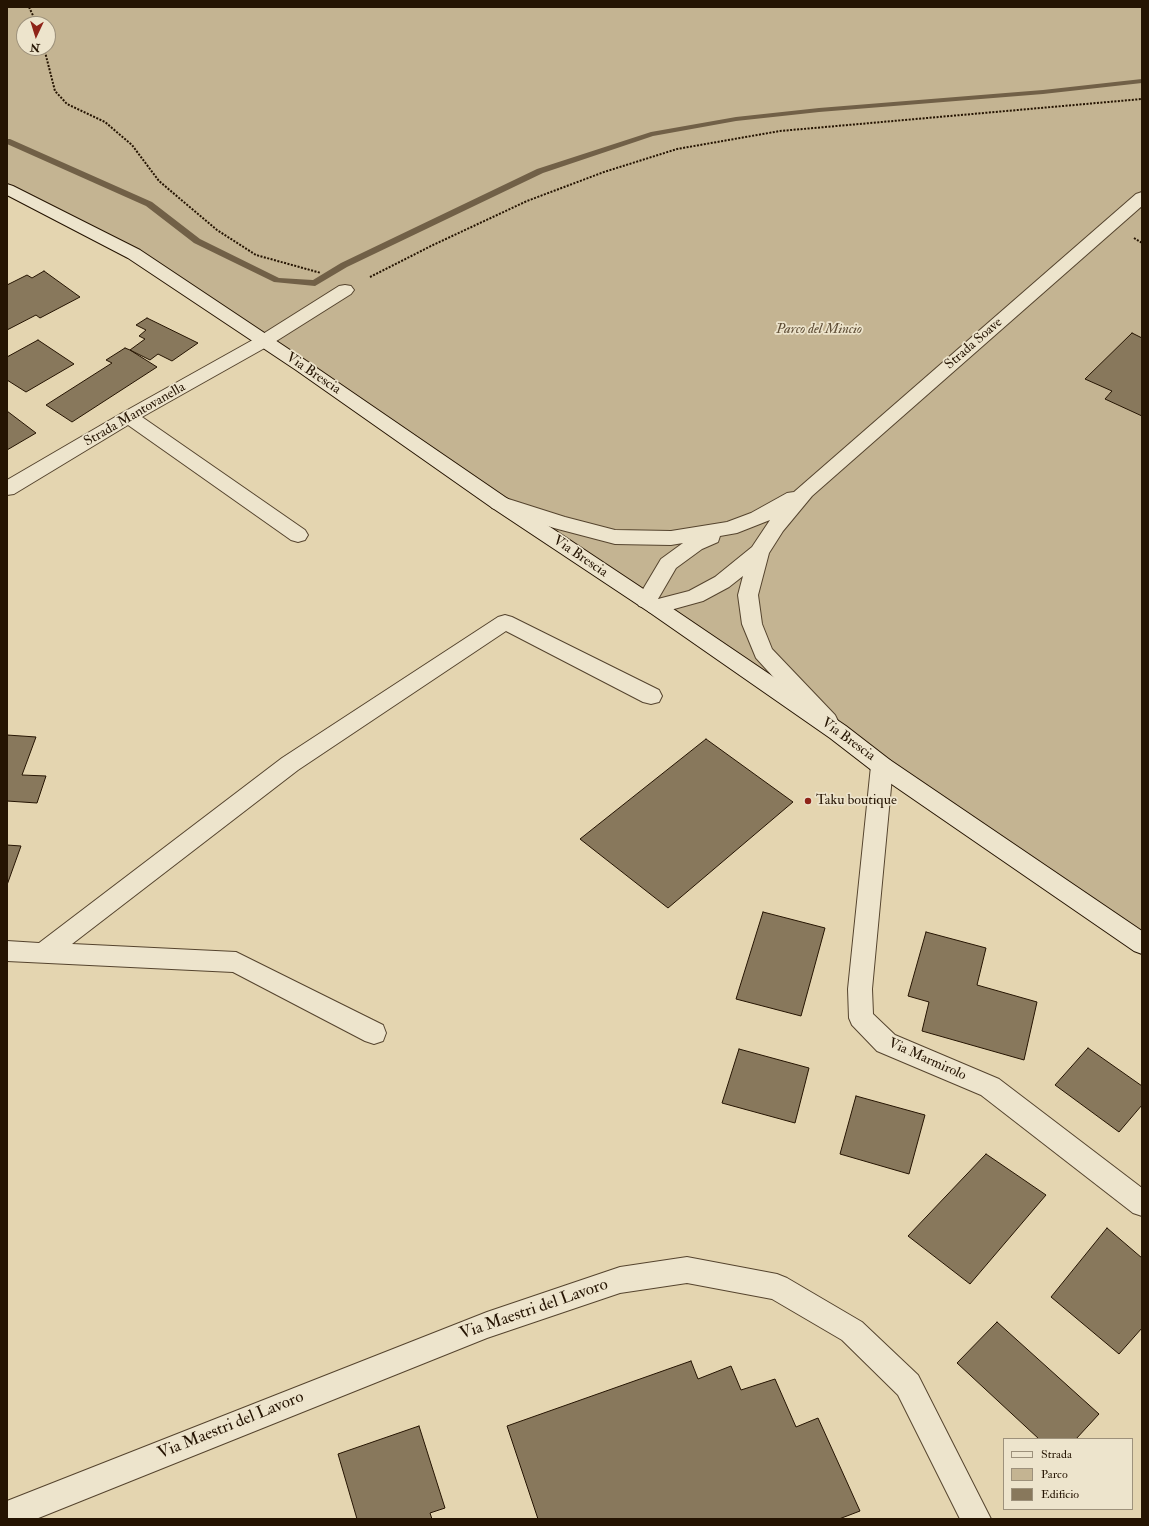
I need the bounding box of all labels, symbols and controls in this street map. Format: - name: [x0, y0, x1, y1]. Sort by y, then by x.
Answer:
- north arrow: [16, 16, 56, 56]
- text: N: [30, 41, 41, 54]
- street label: Strada Soave: [942, 314, 1006, 374]
- park label: Parco del Mincio: [776, 322, 862, 338]
- street label: Via Brescia: [282, 350, 344, 398]
- street label: Strada Mantovanella: [81, 379, 189, 451]
- street label: Via Brescia: [549, 533, 611, 581]
- street label: Via Brescia: [818, 715, 878, 765]
- place label: Taku boutique: [816, 793, 897, 809]
- marker: Taku boutique: [803, 796, 813, 806]
- street label: Via Marmirolo: [885, 1035, 969, 1085]
- street label: Via Maestri del Lavoro: [457, 1275, 611, 1345]
- street label: Via Maestri del Lavoro: [155, 1387, 307, 1465]
- legend: [1003, 1438, 1133, 1510]
- text: Strada: [1041, 1447, 1072, 1462]
- text: Parco: [1041, 1467, 1068, 1482]
- text: Edificio: [1041, 1487, 1079, 1502]

